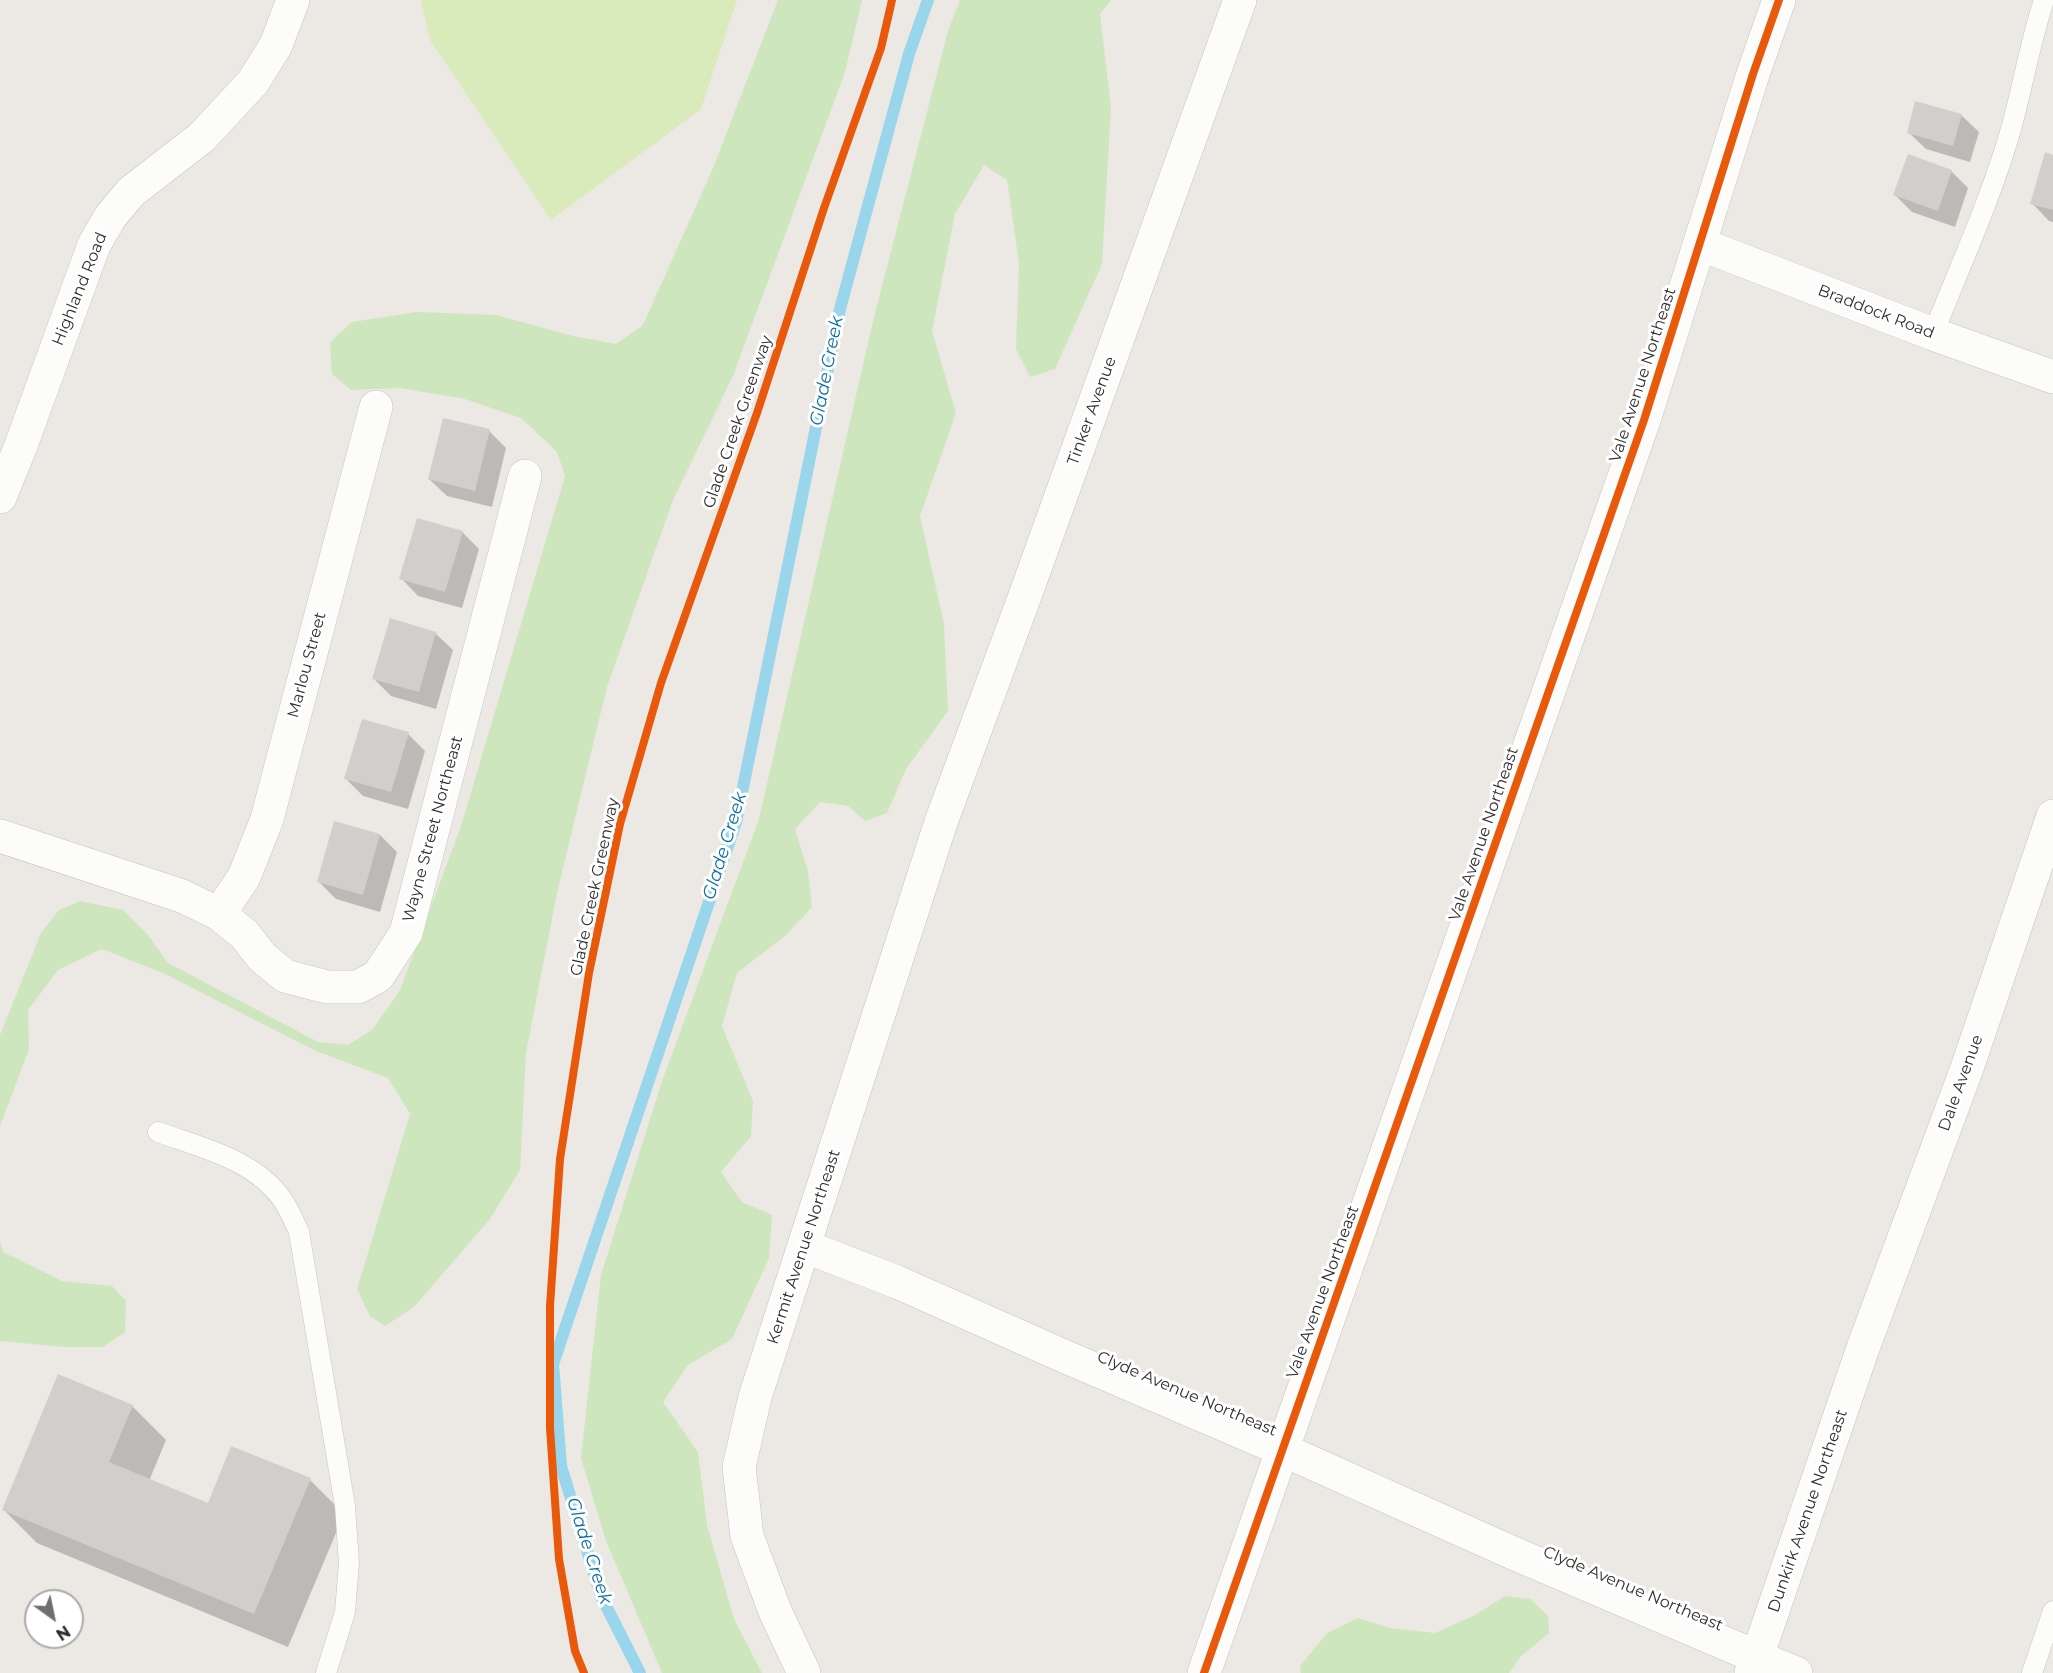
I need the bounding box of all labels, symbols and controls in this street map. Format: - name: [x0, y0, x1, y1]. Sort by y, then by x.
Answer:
- street label: Highland Road: [49, 230, 111, 348]
- street label: Braddock Road: [1815, 281, 1937, 343]
- street label: Vale Avenue Northeast: [1606, 285, 1680, 465]
- water label: Glade Creek: [806, 314, 848, 428]
- street label: Glade Creek Greenway: [699, 333, 777, 511]
- street label: Tinker Avenue: [1063, 354, 1121, 468]
- street label: Marlou Street: [284, 610, 330, 720]
- street label: Wayne Street Northeast: [399, 734, 467, 924]
- street label: Vale Avenue Northeast: [1445, 745, 1523, 923]
- water label: Glade Creek: [698, 790, 752, 902]
- street label: Glade Creek Greenway: [567, 796, 623, 978]
- street label: Dale Avenue: [1935, 1032, 1987, 1134]
- street label: Kermit Avenue Northeast: [763, 1147, 845, 1347]
- street label: Vale Avenue Northeast: [1283, 1203, 1363, 1381]
- street label: Clyde Avenue Northeast: [1094, 1347, 1280, 1441]
- street label: Dunkirk Avenue Northeast: [1764, 1407, 1852, 1615]
- water label: Glade Creek: [562, 1495, 616, 1607]
- street label: Clyde Avenue Northeast: [1540, 1542, 1726, 1636]
- north arrow: [24, 1589, 84, 1649]
- text: N: [52, 1621, 74, 1644]

